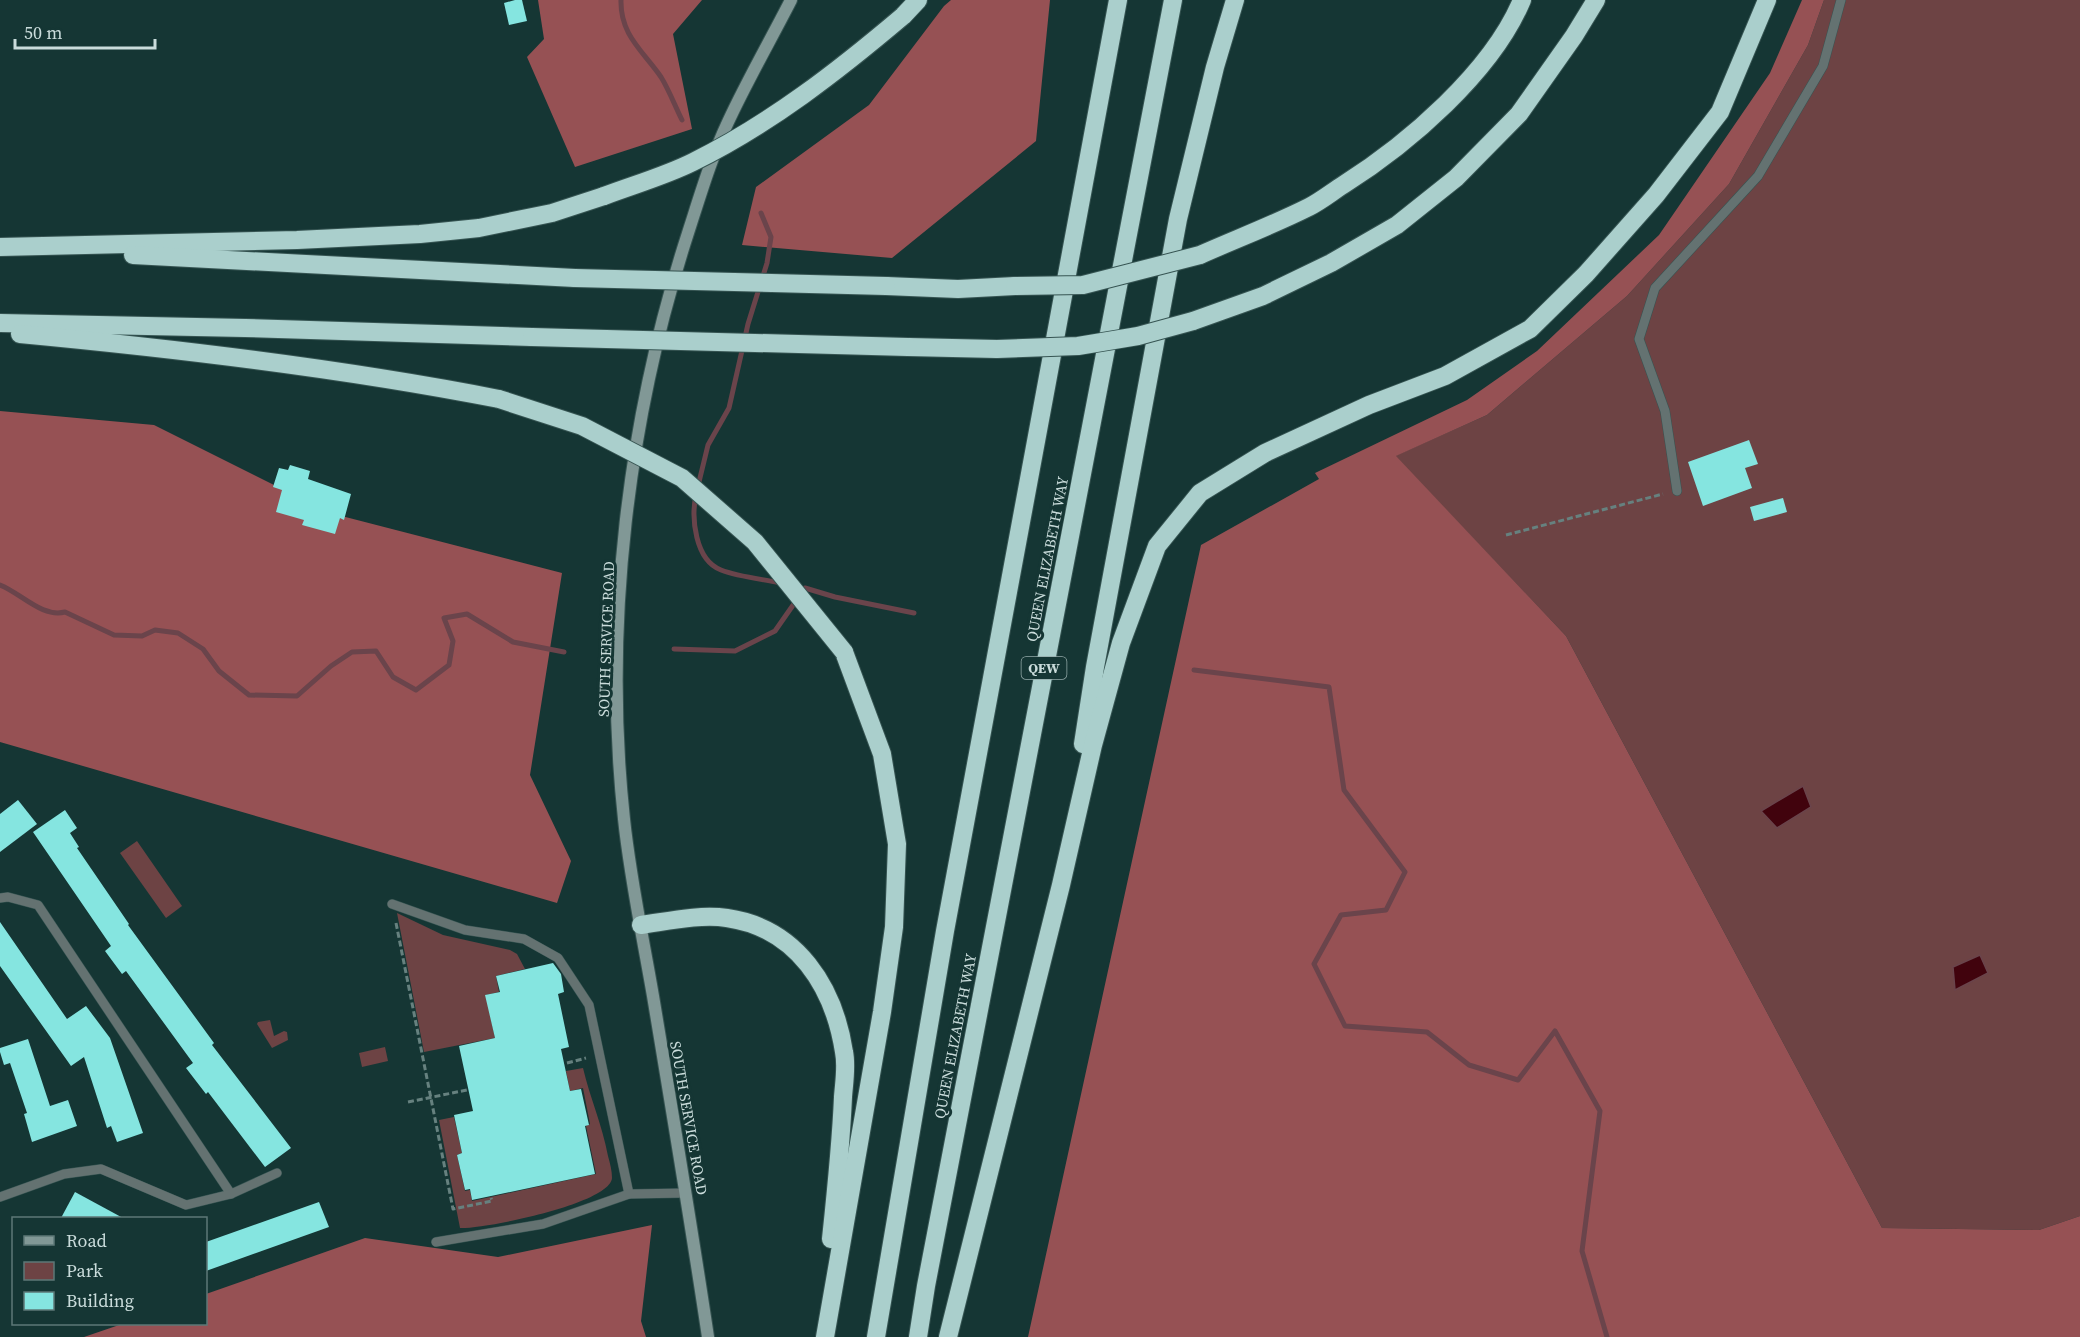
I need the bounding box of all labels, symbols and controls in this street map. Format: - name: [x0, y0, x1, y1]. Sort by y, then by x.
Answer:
- scale bar: [15, 12, 154, 50]
- text: 50 m: [24, 20, 62, 45]
- street label: QUEEN ELIZABETH WAY: [1021, 474, 1073, 643]
- street label: SOUTH SERVICE ROAD: [593, 561, 619, 717]
- road number: QEW: [1022, 657, 1066, 679]
- street label: QUEEN ELIZABETH WAY: [929, 951, 981, 1120]
- street label: SOUTH SERVICE ROAD: [665, 1039, 713, 1197]
- legend: [12, 1217, 207, 1325]
- text: Road: [66, 1228, 107, 1253]
- text: Park: [66, 1258, 103, 1283]
- text: Building: [66, 1288, 134, 1313]

